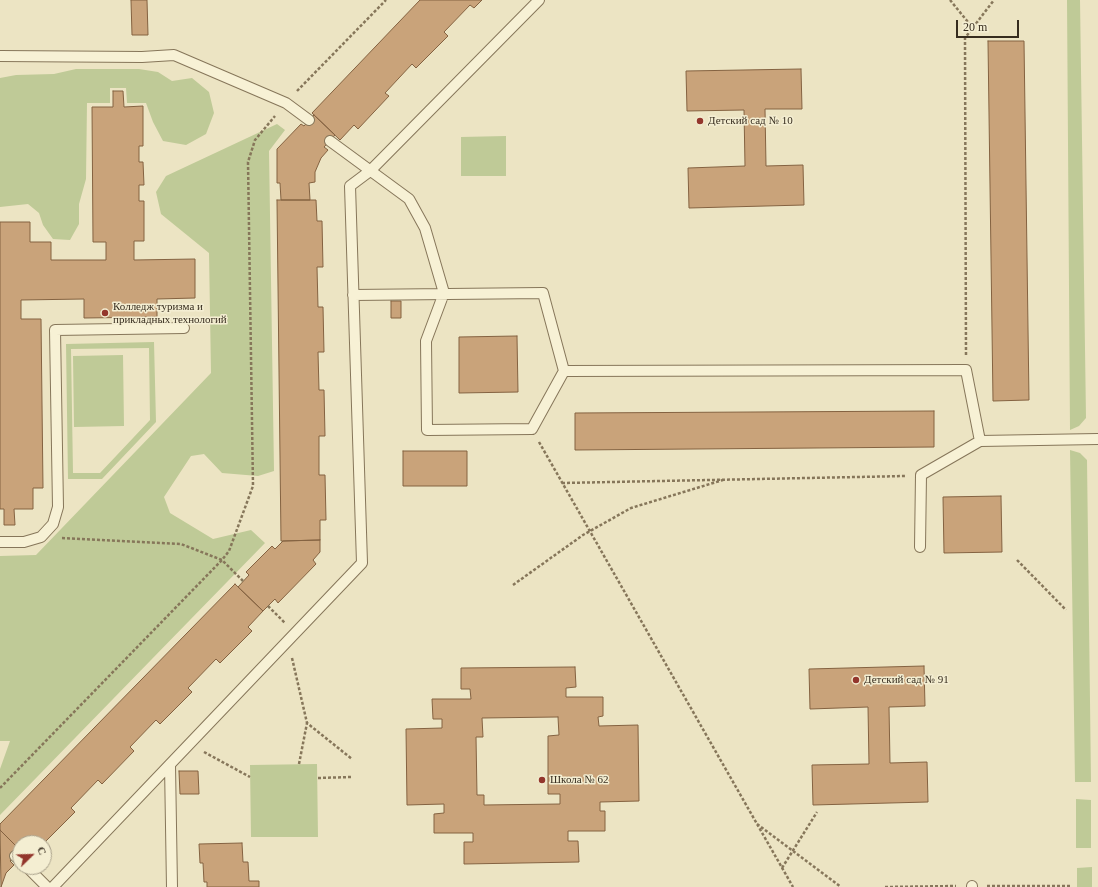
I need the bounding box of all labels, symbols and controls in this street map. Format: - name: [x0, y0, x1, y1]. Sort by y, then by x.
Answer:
- scale bar: [958, 12, 1021, 38]
- text: 20 m: [963, 20, 987, 34]
- place label: Детский сад № 10: [708, 114, 793, 128]
- marker: Детский сад № 10: [695, 116, 705, 126]
- place label: Колледж туризма и прикладных технологий: [113, 300, 227, 326]
- marker: Колледж туризма и прикладных технологий: [100, 308, 110, 318]
- place label: Детский сад № 91: [864, 673, 949, 687]
- marker: Детский сад № 91: [851, 675, 861, 685]
- place label: Школа № 62: [550, 773, 609, 787]
- marker: Школа № 62: [537, 775, 547, 785]
- north arrow: [12, 835, 52, 875]
- text: С: [35, 845, 49, 857]

